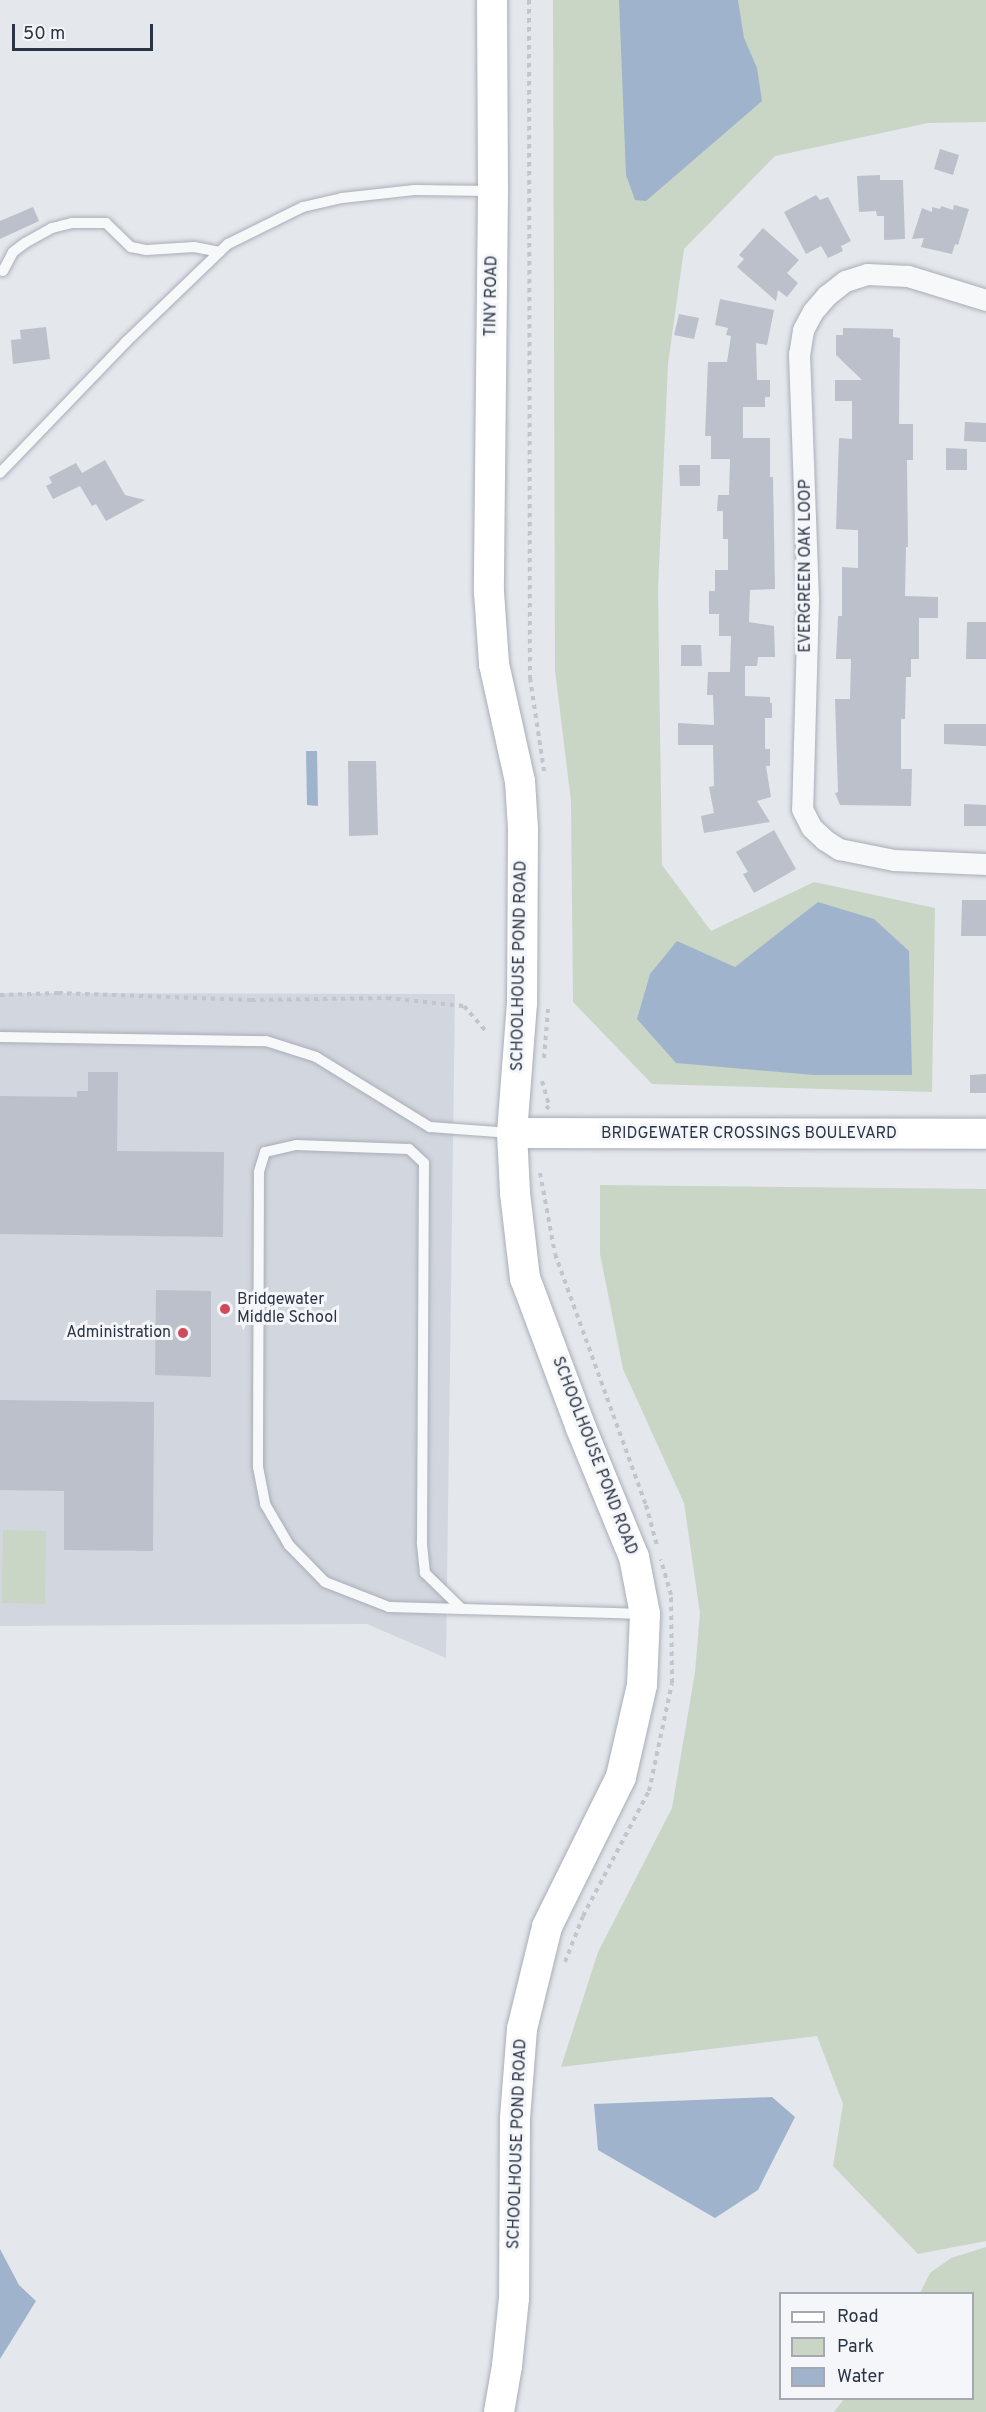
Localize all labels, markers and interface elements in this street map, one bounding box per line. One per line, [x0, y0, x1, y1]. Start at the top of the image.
scale bar [15, 12, 156, 50]
text: 50 m [23, 23, 65, 46]
street label: TINY ROAD [482, 255, 502, 337]
street label: EVERGREEN OAK LOOP [796, 479, 816, 653]
street label: SCHOOLHOUSE POND ROAD [509, 861, 531, 1071]
street label: BRIDGEWATER CROSSINGS BOULEVARD [601, 1124, 897, 1144]
place label: Bridgewater Middle School [237, 1290, 337, 1328]
marker: Bridgewater Middle School [218, 1302, 232, 1316]
place label: Administration [66, 1323, 171, 1343]
marker: Administration [176, 1326, 190, 1340]
street label: SCHOOLHOUSE POND ROAD [547, 1354, 641, 1558]
street label: SCHOOLHOUSE POND ROAD [505, 2038, 531, 2250]
legend [779, 2292, 974, 2400]
text: Road [837, 2306, 879, 2329]
text: Park [837, 2336, 874, 2359]
text: Water [837, 2366, 884, 2389]

